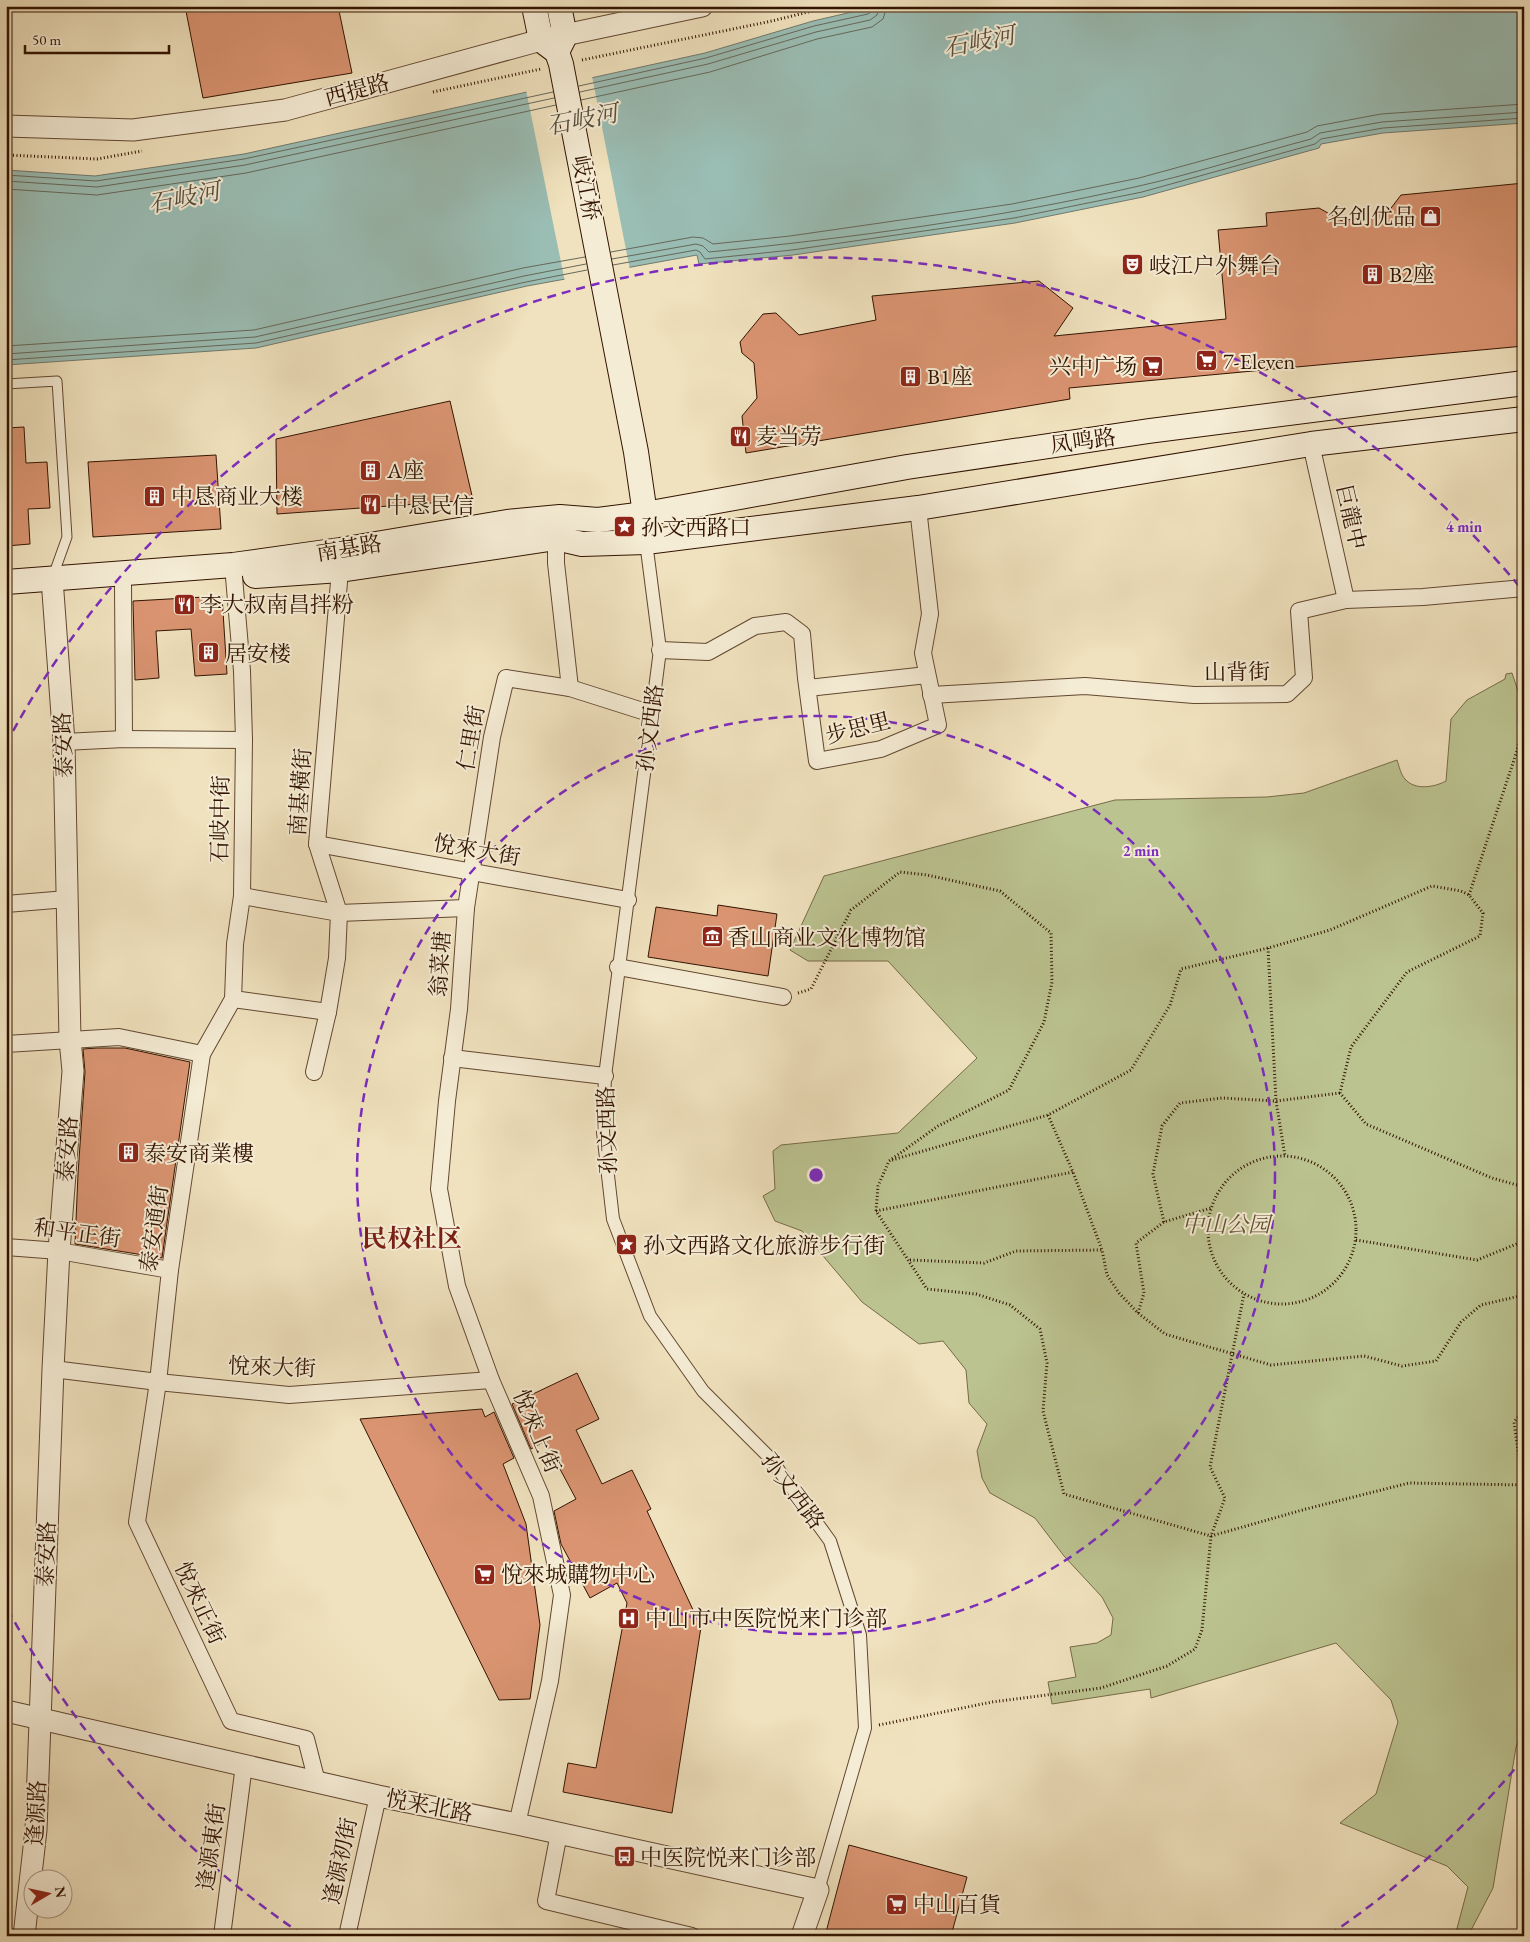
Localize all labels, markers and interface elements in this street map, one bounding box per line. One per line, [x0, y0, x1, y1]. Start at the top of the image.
water label: 石岐河 [941, 18, 1021, 63]
scale bar [25, 22, 169, 54]
text: 50 m [32, 30, 61, 49]
street label: 西提路 [321, 67, 393, 113]
water label: 石岐河 [544, 96, 624, 141]
street label: 岐江桥 [565, 153, 607, 223]
water label: 石岐河 [146, 174, 226, 219]
place label: 名创优品 [1327, 202, 1415, 231]
shop icon: 名创优品 [1419, 204, 1443, 228]
place label: 岐江户外舞台 [1149, 251, 1281, 280]
theatre icon: 岐江户外舞台 [1121, 253, 1145, 277]
place label: B2座 [1389, 260, 1434, 289]
building icon: B2座 [1361, 262, 1385, 286]
place label: 7-Eleven [1223, 347, 1296, 376]
supermarket icon: 7-Eleven [1195, 349, 1219, 373]
place label: 兴中广场 [1049, 352, 1137, 381]
supermarket icon: 兴中广场 [1141, 354, 1165, 378]
place label: B1座 [927, 362, 972, 391]
building icon: B1座 [899, 364, 923, 388]
place label: 麦当劳 [756, 422, 822, 451]
street label: 凤鸣路 [1048, 422, 1118, 460]
restaurant icon: 麦当劳 [728, 424, 752, 448]
place label: A座 [386, 456, 424, 485]
building icon: A座 [359, 458, 383, 482]
place label: 中恳商业大楼 [171, 482, 303, 511]
street label: 巨龍中 [1329, 482, 1373, 552]
building icon: 中恳商业大楼 [143, 484, 167, 508]
place label: 中恳民信 [386, 491, 474, 520]
restaurant icon: 中恳民信 [358, 493, 382, 517]
place label: 孙文西路口 [641, 513, 751, 542]
place icon: 孙文西路口 [613, 515, 637, 539]
text: 4 min [1446, 517, 1483, 536]
street label: 南基路 [314, 529, 384, 567]
place label: 李大叔南昌拌粉 [200, 590, 354, 619]
restaurant icon: 李大叔南昌拌粉 [172, 592, 196, 616]
place label: 居安楼 [225, 639, 291, 668]
building icon: 居安楼 [197, 641, 221, 665]
street label: 山背街 [1204, 657, 1270, 687]
street label: 孙文西路 [630, 683, 670, 773]
street label: 仁里街 [451, 703, 491, 773]
street label: 步思里 [822, 706, 894, 750]
street label: 泰安路 [47, 712, 79, 778]
street label: 南基橫街 [282, 747, 318, 837]
street label: 石岐中街 [205, 775, 235, 863]
street label: 悅來大街 [431, 828, 523, 872]
text: 2 min [1123, 841, 1160, 860]
place label: 香山商业文化博物馆 [728, 923, 926, 952]
museum icon: 香山商业文化博物馆 [700, 925, 724, 949]
street label: 翁菜塘 [423, 930, 457, 998]
street label: 孙文西路 [591, 1086, 623, 1174]
street label: 泰安路 [50, 1115, 84, 1183]
place label: 泰安商業樓 [144, 1139, 254, 1168]
building icon: 泰安商業樓 [116, 1141, 140, 1165]
centre of rings [807, 1166, 825, 1184]
street label: 泰安通街 [134, 1183, 174, 1275]
park label: 中山公园 [1182, 1210, 1273, 1239]
street label: 和平正街 [31, 1213, 123, 1253]
district label: 民权社区 [362, 1222, 462, 1254]
place label: 孙文西路文化旅游步行街 [643, 1231, 885, 1260]
place icon: 孙文西路文化旅游步行街 [615, 1233, 639, 1257]
street label: 悅來大街 [228, 1351, 316, 1383]
street label: 悅來上街 [506, 1385, 568, 1477]
street label: 孙文西路 [755, 1447, 831, 1535]
street label: 泰安路 [30, 1521, 62, 1587]
street label: 悅來正街 [168, 1557, 232, 1649]
place label: 悅來城購物中心 [501, 1560, 655, 1589]
supermarket icon: 悅來城購物中心 [473, 1562, 497, 1586]
place label: 中山市中医院悦来门诊部 [645, 1604, 887, 1633]
hospital icon: 中山市中医院悦来门诊部 [617, 1606, 641, 1630]
street label: 逢源路 [20, 1779, 52, 1847]
street label: 悦来北路 [383, 1783, 475, 1829]
street label: 逢源東街 [191, 1801, 231, 1893]
street label: 逢源初街 [317, 1815, 363, 1907]
place label: 中医院悦来门诊部 [640, 1843, 816, 1872]
bus stop icon: 中医院悦来门诊部 [612, 1845, 636, 1869]
north arrow [22, 1870, 72, 1920]
text: N [51, 1885, 71, 1900]
place label: 中山百貨 [913, 1890, 1001, 1919]
supermarket icon: 中山百貨 [885, 1892, 909, 1916]

